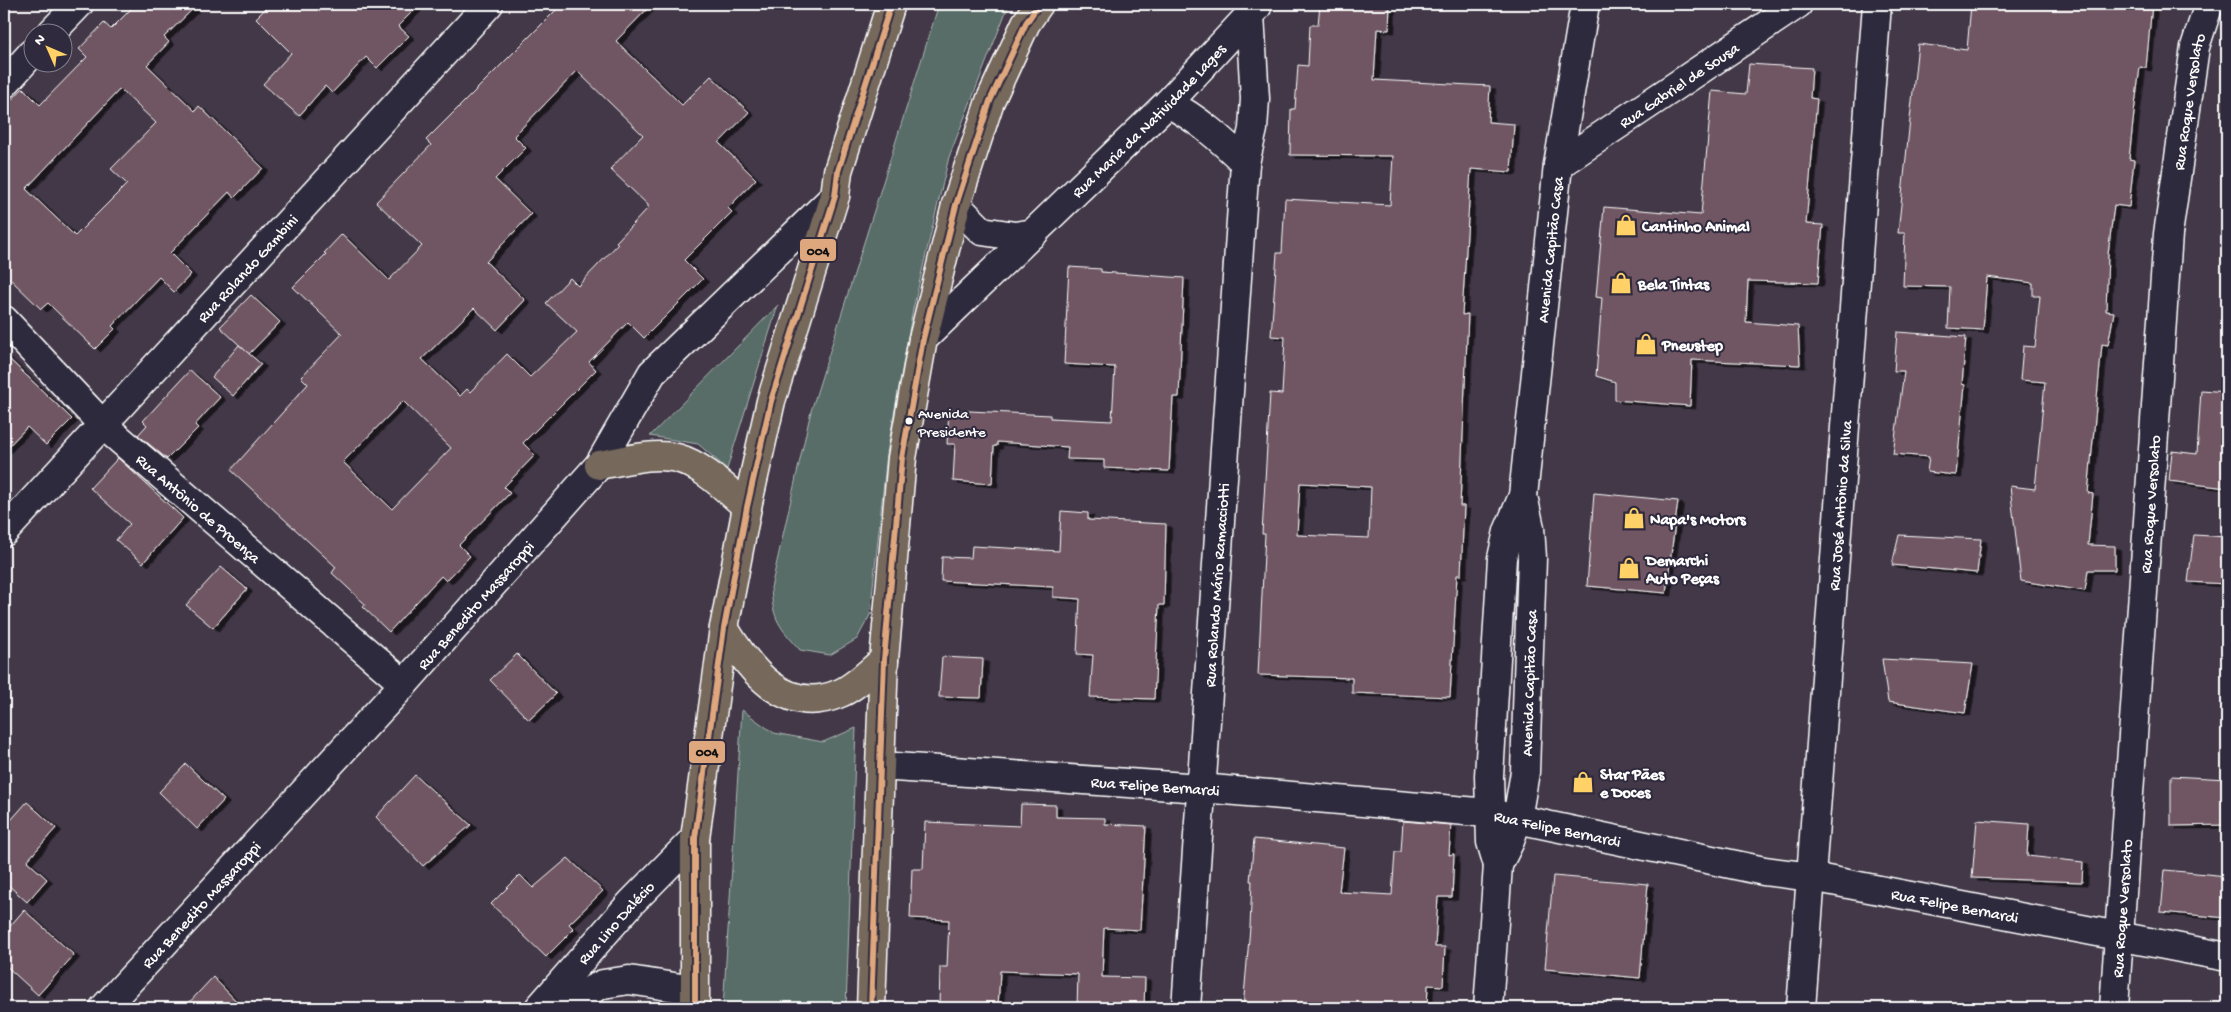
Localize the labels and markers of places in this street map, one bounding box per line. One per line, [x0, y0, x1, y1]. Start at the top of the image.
shop icon: Cantinho Animal [1613, 212, 1639, 238]
place label: Cantinho Animal [1641, 219, 1750, 238]
shop icon: Bela Tintas [1608, 270, 1634, 296]
place label: Bela Tintas [1637, 277, 1710, 296]
shop icon: Pneustep [1633, 331, 1659, 357]
place label: Pneustep [1661, 338, 1723, 357]
place label: Avenida Presidente [917, 406, 986, 442]
marker: Avenida Presidente [904, 416, 914, 426]
shop icon: Napa's Motors [1621, 505, 1647, 531]
place label: Napa's Motors [1650, 512, 1747, 531]
place label: Demarchi Auto Peças [1644, 553, 1720, 590]
shop icon: Demarchi Auto Peças [1616, 555, 1642, 581]
place label: Star Pães e Doces [1599, 767, 1665, 804]
shop icon: Star Pães e Doces [1570, 769, 1596, 795]

